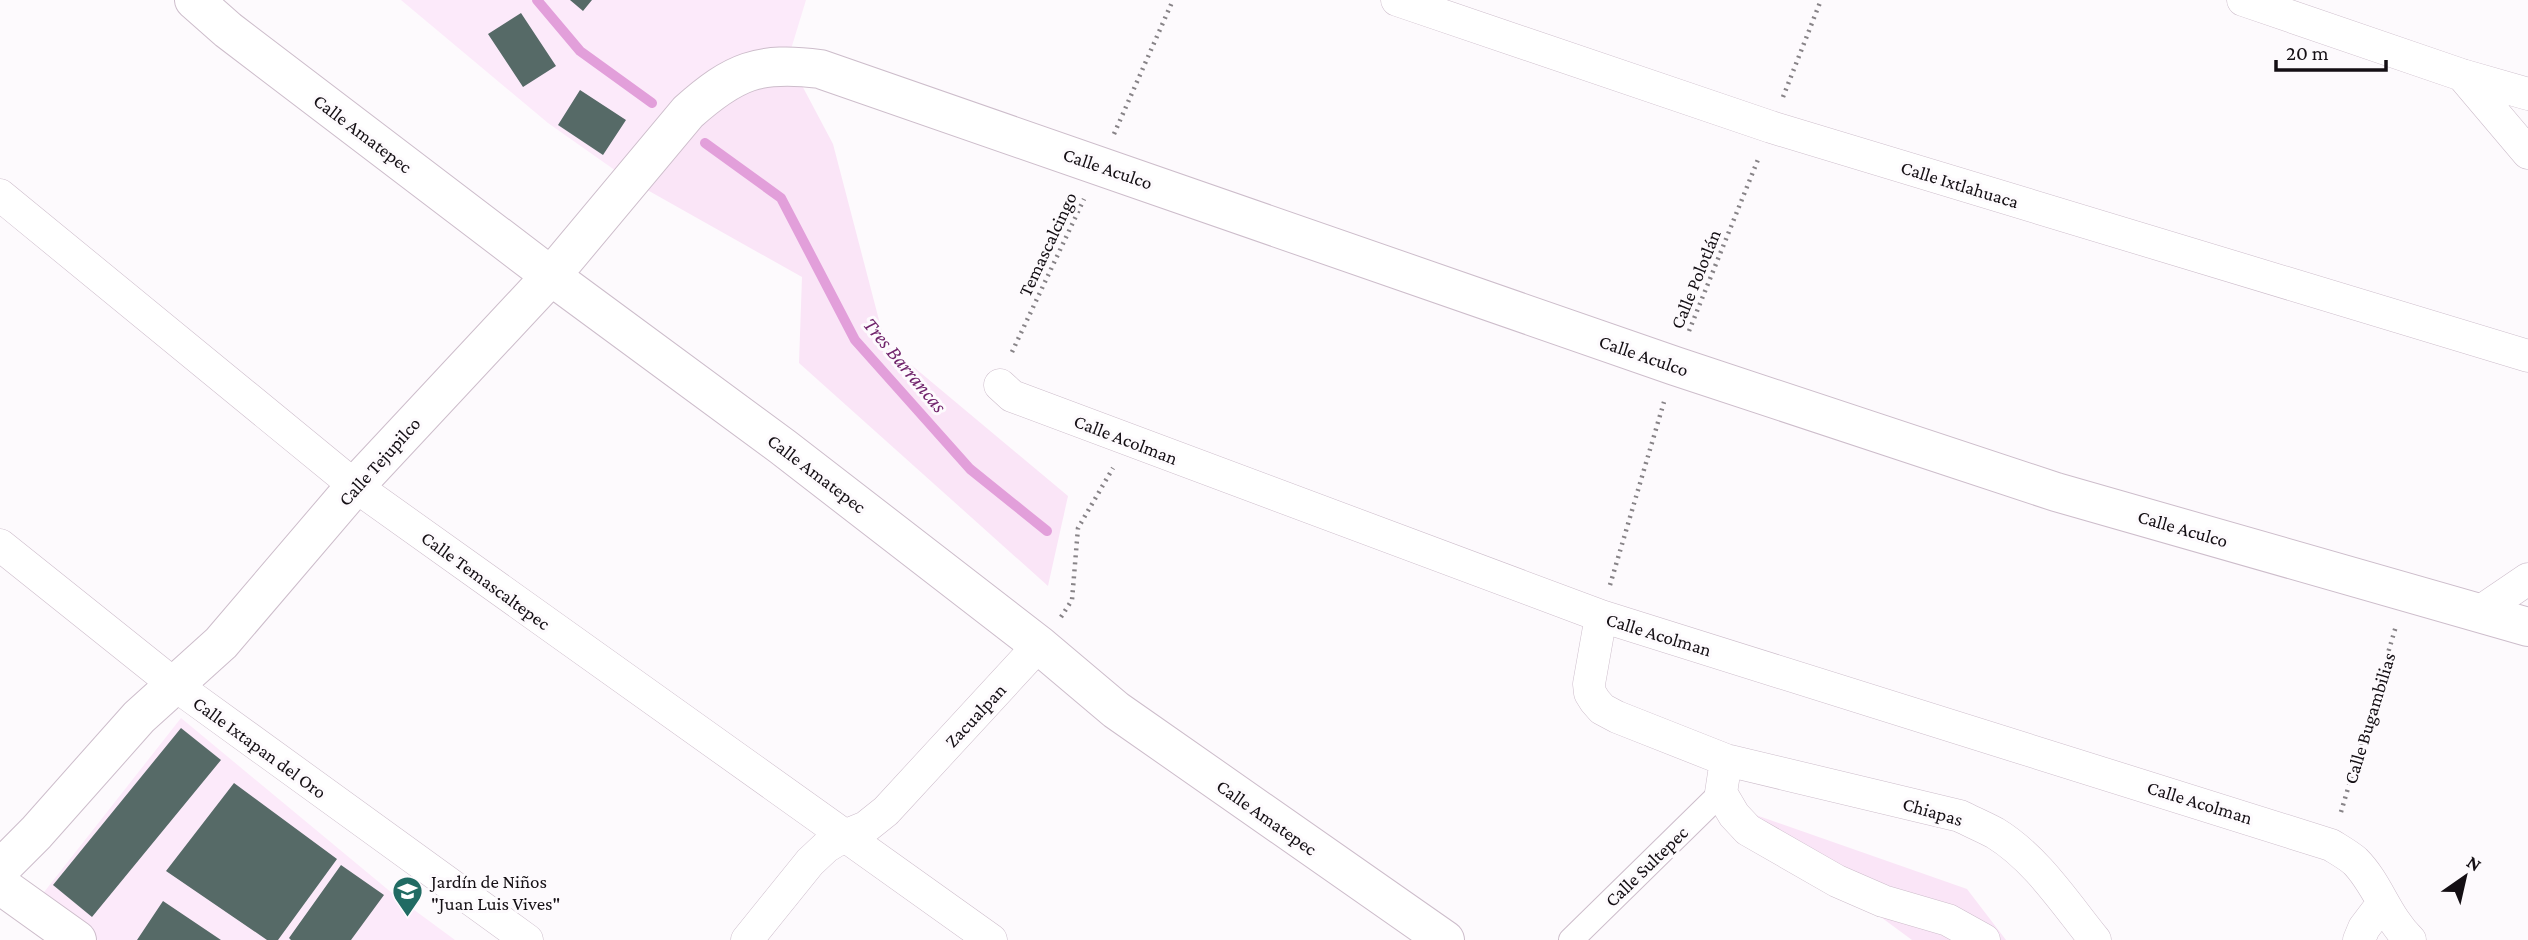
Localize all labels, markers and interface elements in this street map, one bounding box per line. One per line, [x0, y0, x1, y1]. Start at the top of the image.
scale bar [2276, 28, 2386, 72]
text: 20 m [2286, 41, 2329, 65]
street label: Calle Amatepec [310, 90, 416, 177]
street label: Calle Aculco [1061, 143, 1155, 194]
street label: Calle Ixtlahuaca [1898, 157, 2022, 212]
street label: Temascalcingo [1014, 189, 1081, 300]
street label: Calle Polotlán [1666, 227, 1725, 332]
water label: Tres Barrancas [858, 313, 952, 418]
street label: Calle Aculco [1597, 330, 1691, 381]
street label: Calle Acolman [1071, 410, 1181, 469]
street label: Calle Tejupilco [334, 413, 425, 511]
street label: Calle Amatepec [764, 430, 870, 517]
street label: Calle Aculco [2135, 506, 2230, 551]
street label: Calle Temascaltepec [417, 527, 554, 634]
street label: Calle Acolman [1604, 608, 1714, 660]
street label: Calle Bugambilias [2339, 650, 2399, 786]
street label: Zacualpan [941, 679, 1010, 752]
street label: Calle Ixtapan del Oro [189, 692, 330, 803]
street label: Calle Amatepec [1213, 775, 1321, 860]
street label: Calle Acolman [2145, 776, 2255, 828]
street label: Chiapas [1900, 793, 1965, 830]
street label: Calle Sultepec [1601, 822, 1692, 911]
north arrow [2430, 842, 2500, 912]
text: N [2463, 851, 2486, 876]
place label: Jardín de Niños "Juan Luis Vives" [429, 871, 560, 914]
school or university icon: Jardín de Niños "Juan Luis Vives" [391, 875, 425, 919]

